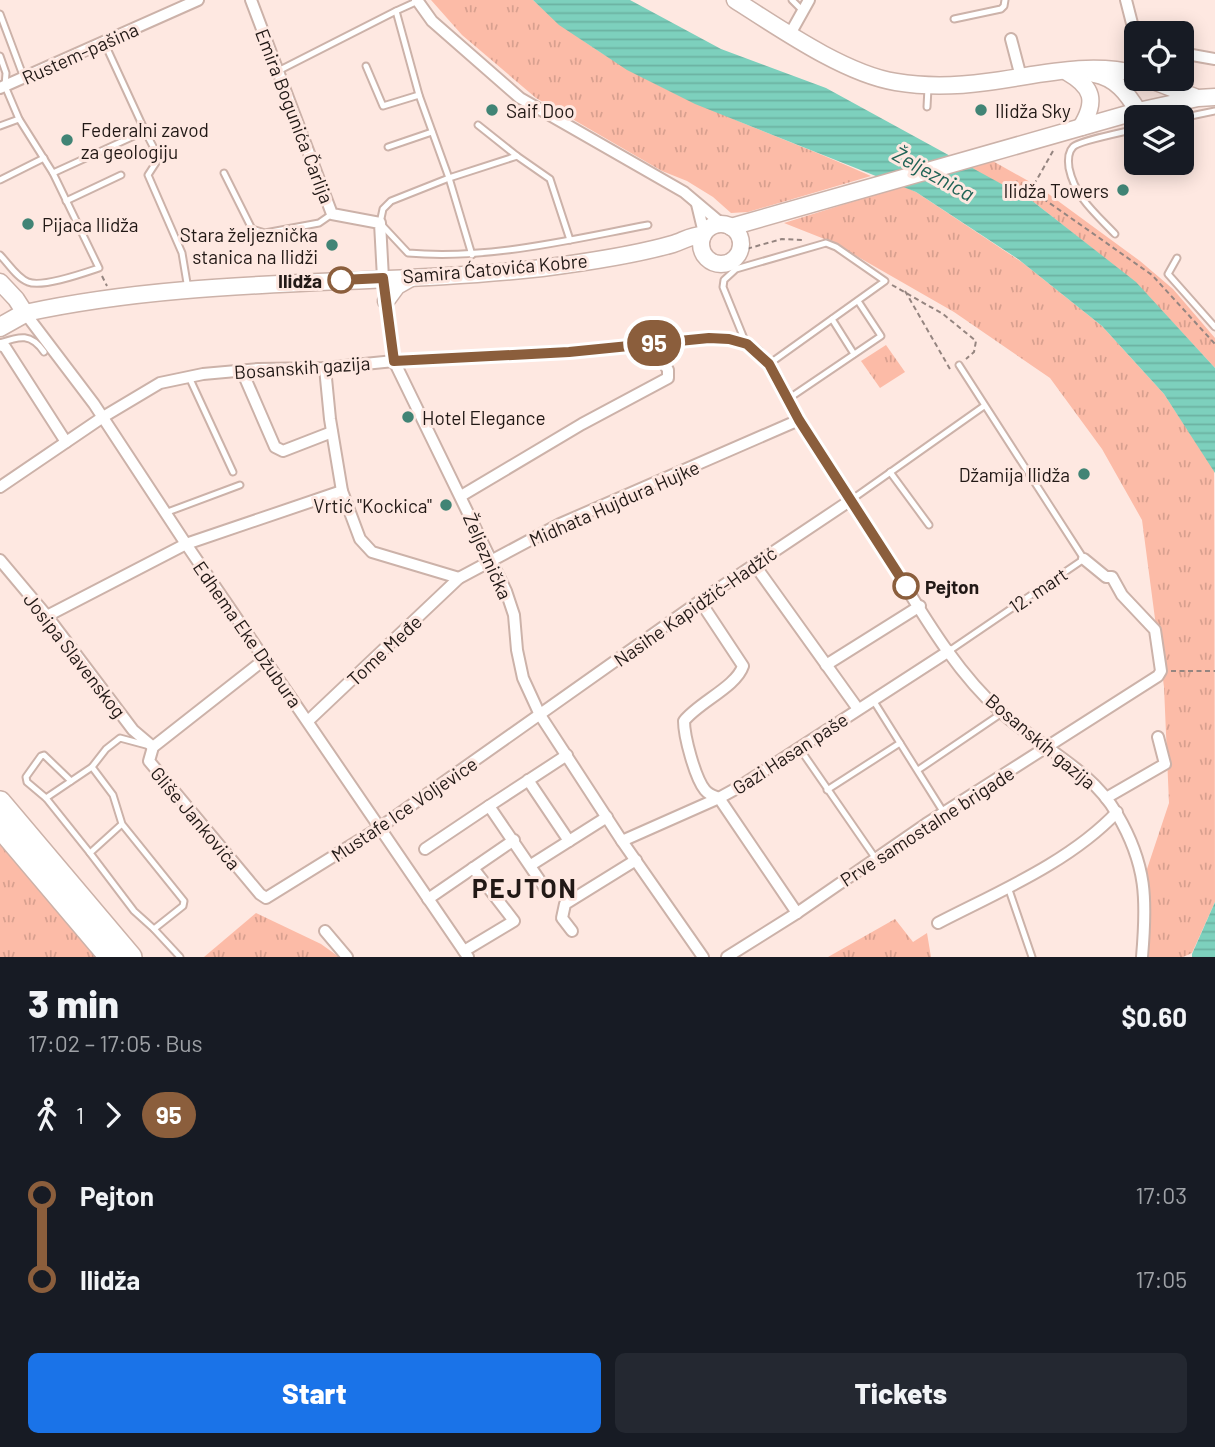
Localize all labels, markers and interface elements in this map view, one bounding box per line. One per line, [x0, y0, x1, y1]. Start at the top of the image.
street label: Rustem-pašina [18, 17, 142, 89]
map controls [1124, 21, 1194, 175]
button: locate [1124, 21, 1194, 91]
street label: Emira Bogunića Čarlija [251, 25, 339, 207]
place label: Saif Doo [506, 99, 575, 122]
place label: Ilidža Sky [995, 99, 1071, 122]
marker: Saif Doo [484, 102, 500, 118]
marker: Ilidža Sky [973, 102, 989, 118]
button: layers [1124, 105, 1194, 175]
place label: Federalni zavod za geologiju [81, 118, 209, 163]
marker: Federalni zavod za geologiju [59, 132, 75, 148]
water label: Željeznica [889, 140, 979, 206]
place label: Ilidža Towers [1004, 179, 1109, 202]
marker: Ilidža Towers [1115, 182, 1131, 198]
place label: Pijaca Ilidža [42, 213, 139, 236]
marker: Pijaca Ilidža [20, 216, 36, 232]
place label: Stara željeznička stanica na Ilidži [180, 223, 318, 268]
marker: Stara željeznička stanica na Ilidži [324, 237, 340, 253]
street label: Samira Ćatovića Kobre [402, 248, 588, 288]
marker: Ilidža [328, 267, 354, 293]
place label: Ilidža [278, 269, 322, 292]
line badge: 95 [622, 320, 686, 366]
text: 95 [641, 328, 667, 357]
street label: Bosanskih gazija [233, 351, 371, 383]
place label: Hotel Elegance [422, 406, 546, 429]
marker: Hotel Elegance [400, 409, 416, 425]
street label: Midhata Hujdura Hujke [525, 455, 703, 551]
place label: Džamija Ilidža [959, 463, 1070, 486]
marker: Džamija Ilidža [1076, 466, 1092, 482]
place label: Vrtić "Kockica" [313, 494, 432, 517]
marker: Vrtić "Kockica" [438, 497, 454, 513]
street label: Željeznička [459, 509, 517, 603]
street label: Nasihe Kapidžić-Hadžić [609, 541, 781, 671]
street label: Edhema Eke Džubura [189, 556, 307, 712]
street label: 12. mart [1004, 562, 1072, 618]
marker: Pejton [893, 573, 919, 599]
place label: Pejton [925, 575, 979, 598]
street label: Josipa Slavenskog [19, 588, 131, 722]
street label: Tome Međe [342, 610, 426, 690]
street label: Bosanskih gazija [981, 688, 1101, 794]
street label: Gazi Hasan paše [728, 707, 852, 799]
street label: Mustafe Ice Voljevice [327, 752, 481, 866]
street label: Prve samostalne brigade [836, 761, 1018, 891]
street label: Gliše Jankovića [146, 762, 246, 874]
district label: PEJTON [472, 872, 578, 903]
text: 3 min [28, 980, 119, 1026]
text: $0.60 [1122, 1001, 1187, 1032]
text: 17:02 – 17:05 · Bus [28, 1029, 203, 1057]
icon: walk [28, 1096, 66, 1134]
icon: forward [94, 1096, 132, 1134]
text: 95 [156, 1100, 182, 1129]
text: 1 [76, 1101, 84, 1129]
text: Pejton [80, 1180, 154, 1211]
text: 17:03 [1135, 1181, 1187, 1209]
text: Ilidža [80, 1264, 140, 1295]
text: 17:05 [1135, 1265, 1187, 1293]
button: Start [28, 1353, 601, 1433]
button: Tickets [615, 1353, 1187, 1433]

